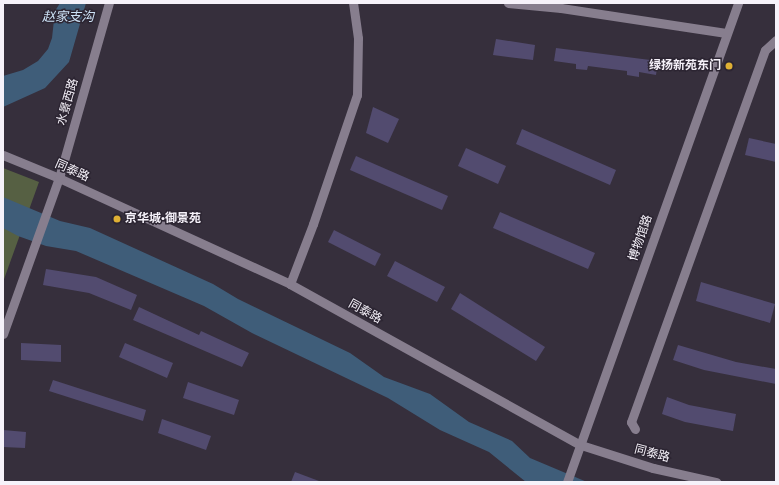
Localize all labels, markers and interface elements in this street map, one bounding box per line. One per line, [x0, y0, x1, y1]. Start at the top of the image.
water label: 赵家支沟 [42, 9, 94, 25]
place label: 绿扬新苑东门 [649, 59, 721, 73]
marker: 绿扬新苑东门 [724, 61, 734, 71]
street label: 水景西路 [54, 77, 82, 127]
street label: 同泰路 [53, 157, 91, 185]
place label: 京华城·御景苑 [125, 212, 201, 226]
street label: 博物馆路 [626, 213, 656, 263]
marker: 京华城·御景苑 [112, 214, 122, 224]
street label: 同泰路 [346, 297, 384, 327]
street label: 同泰路 [633, 442, 671, 466]

